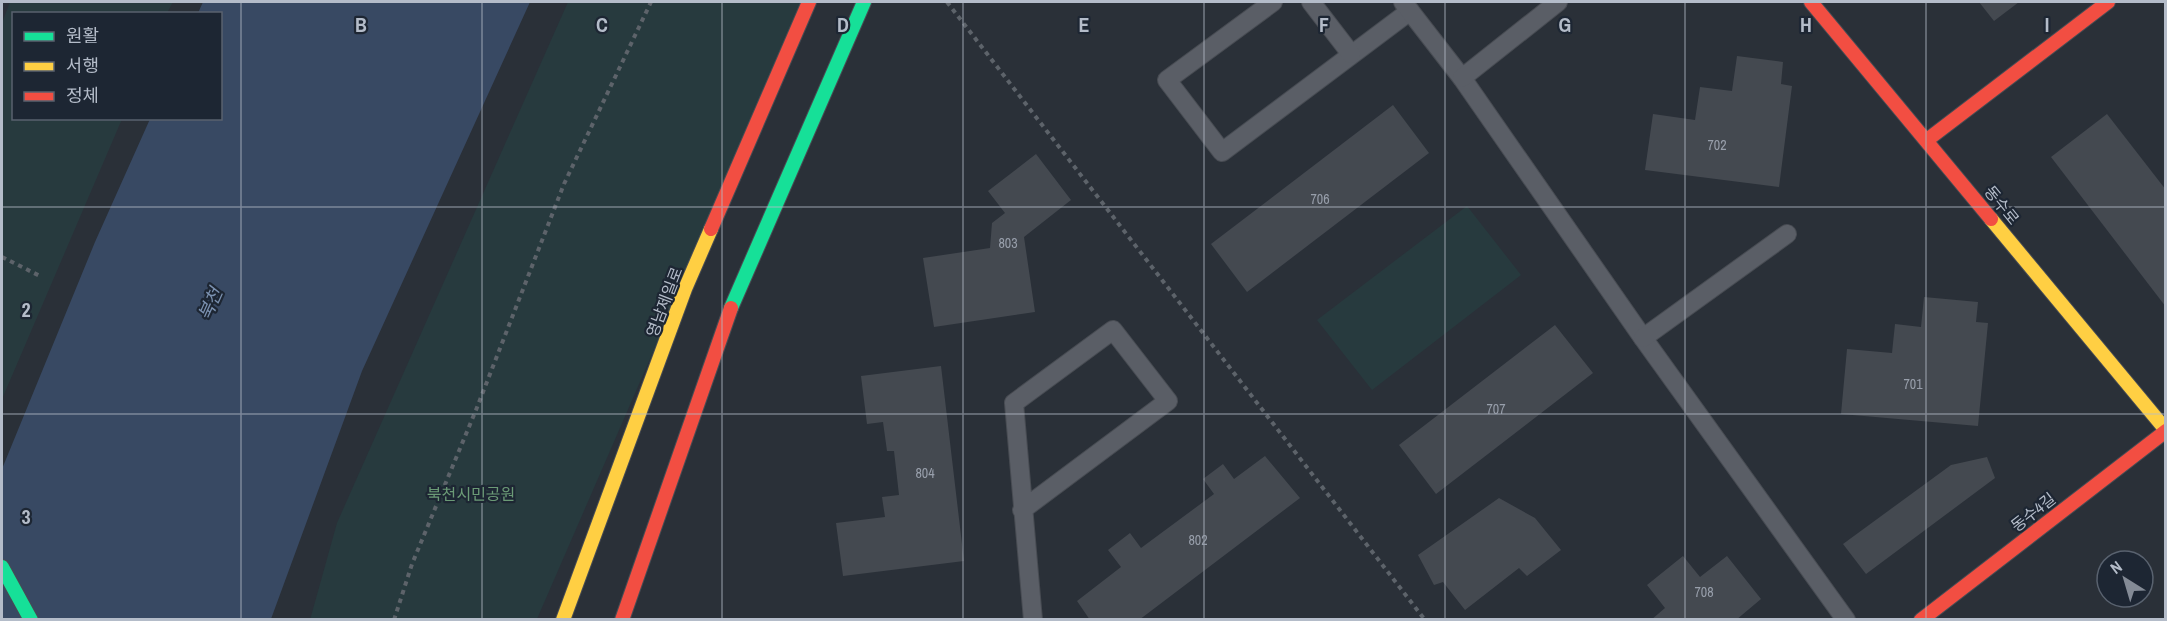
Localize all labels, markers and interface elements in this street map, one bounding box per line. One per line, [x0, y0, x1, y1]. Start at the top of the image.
text: B [355, 11, 367, 38]
text: C [596, 11, 608, 38]
text: D [837, 11, 849, 38]
text: E [1079, 11, 1090, 38]
text: F [1319, 11, 1329, 38]
text: G [1559, 11, 1571, 38]
text: H [1800, 11, 1812, 38]
text: I [2045, 11, 2049, 38]
legend [12, 12, 222, 120]
text: 원활 [66, 23, 99, 48]
text: 서행 [66, 53, 99, 78]
text: 정체 [66, 83, 99, 108]
house number: 702 [1707, 136, 1727, 154]
street label: 동수로 [1980, 181, 2025, 229]
house number: 706 [1310, 190, 1330, 208]
house number: 803 [998, 234, 1018, 252]
street label: 영남제일로 [641, 263, 688, 340]
water label: 북천 [192, 282, 229, 324]
text: 2 [21, 296, 31, 323]
house number: 701 [1903, 375, 1923, 393]
house number: 707 [1486, 400, 1506, 418]
house number: 804 [915, 464, 935, 482]
park label: 북천시민공원 [427, 483, 515, 505]
street label: 동수4길 [2006, 487, 2060, 537]
text: 3 [21, 503, 31, 530]
house number: 802 [1188, 531, 1208, 549]
north arrow [2095, 549, 2155, 609]
text: N [2106, 555, 2126, 579]
house number: 708 [1694, 583, 1714, 601]

